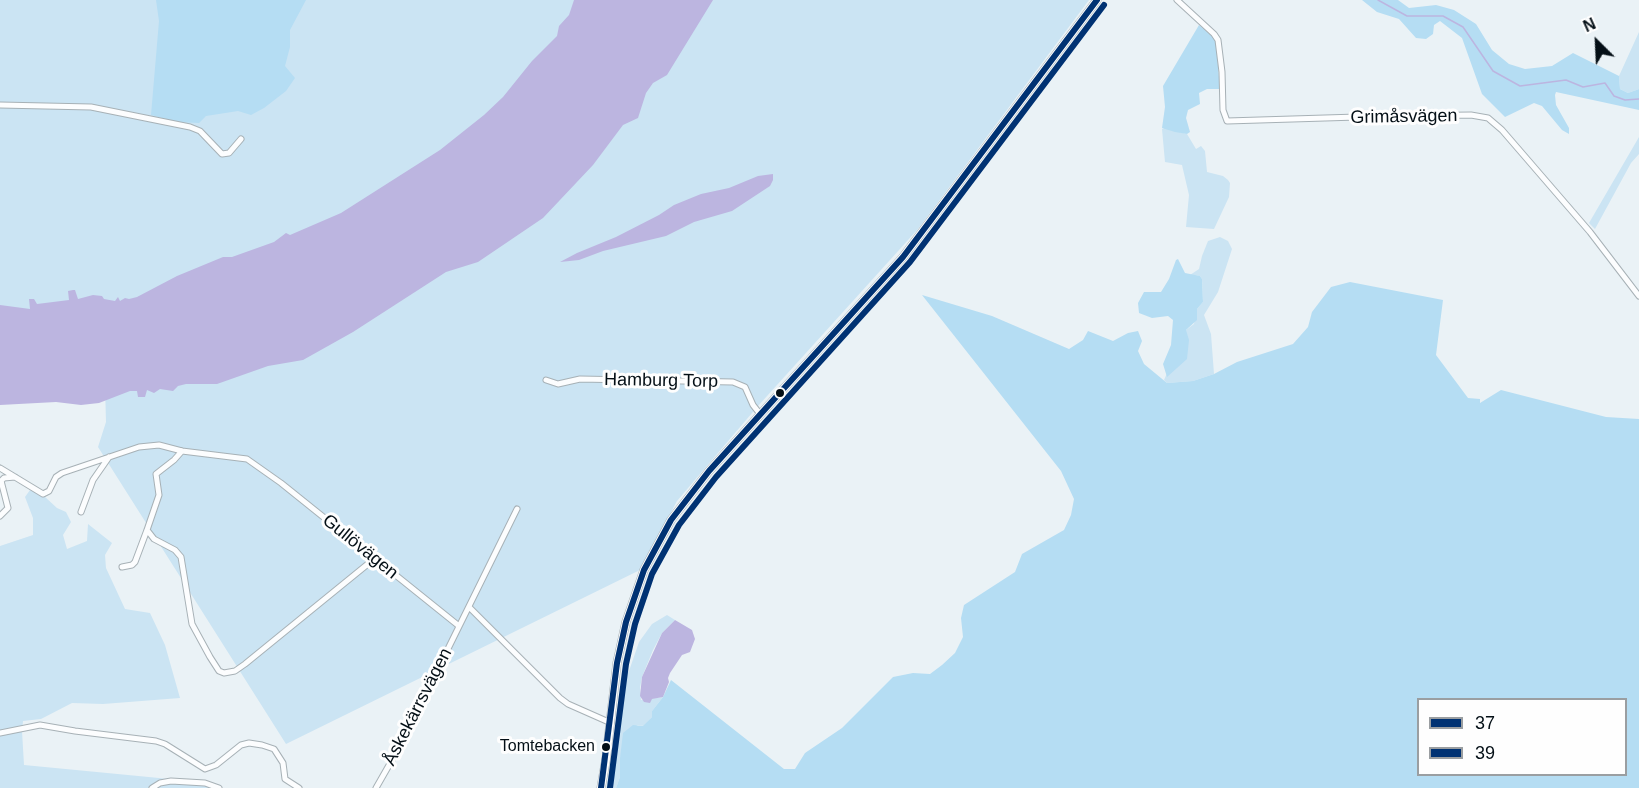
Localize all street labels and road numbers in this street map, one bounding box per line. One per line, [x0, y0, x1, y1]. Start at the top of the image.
street label: Grimåsvägen [1350, 105, 1458, 129]
street label: Hamburg Torp [604, 369, 718, 393]
street label: Gullövägen [318, 510, 402, 584]
street label: Åskekärrsvägen [379, 645, 457, 769]

